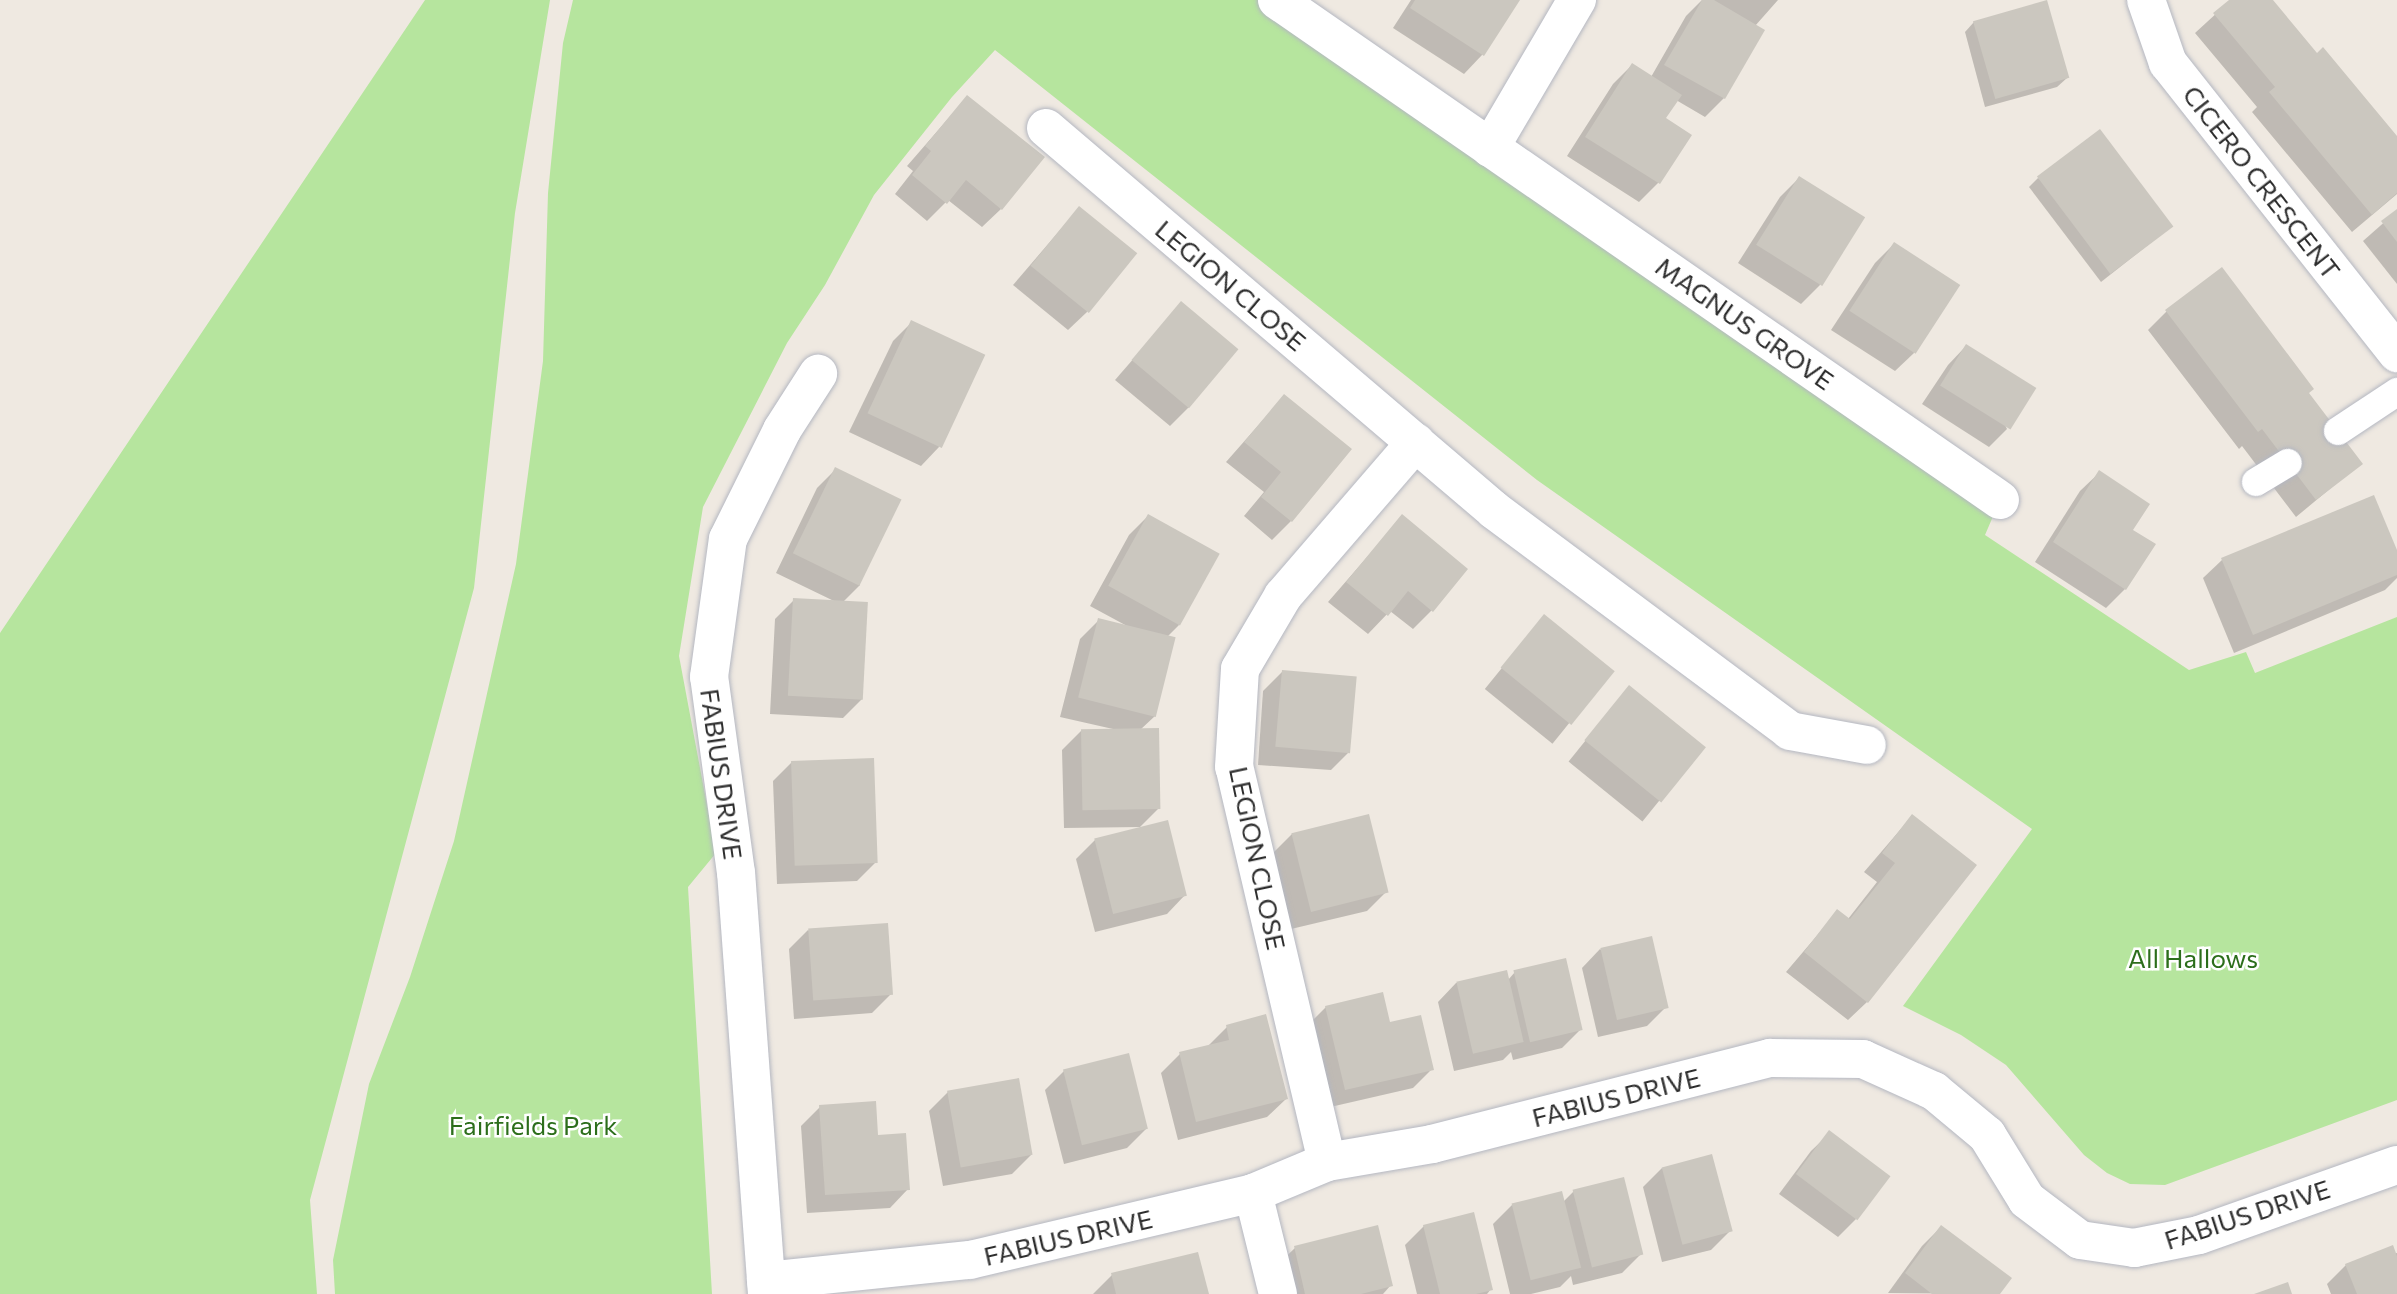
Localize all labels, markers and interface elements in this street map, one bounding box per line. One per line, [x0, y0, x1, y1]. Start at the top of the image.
street label: CICERO CRESCENT [2177, 79, 2347, 285]
street label: LEGION CLOSE [1150, 213, 1312, 357]
street label: MAGNUS GROVE [1650, 250, 1840, 396]
street label: FABIUS DRIVE [695, 687, 749, 861]
street label: LEGION CLOSE [1223, 763, 1293, 953]
park label: All Hallows [2128, 942, 2258, 974]
street label: FABIUS DRIVE [1529, 1061, 1703, 1133]
park label: Fairfields Park [449, 1109, 617, 1141]
street label: FABIUS DRIVE [2160, 1173, 2334, 1255]
street label: FABIUS DRIVE [981, 1202, 1155, 1272]

